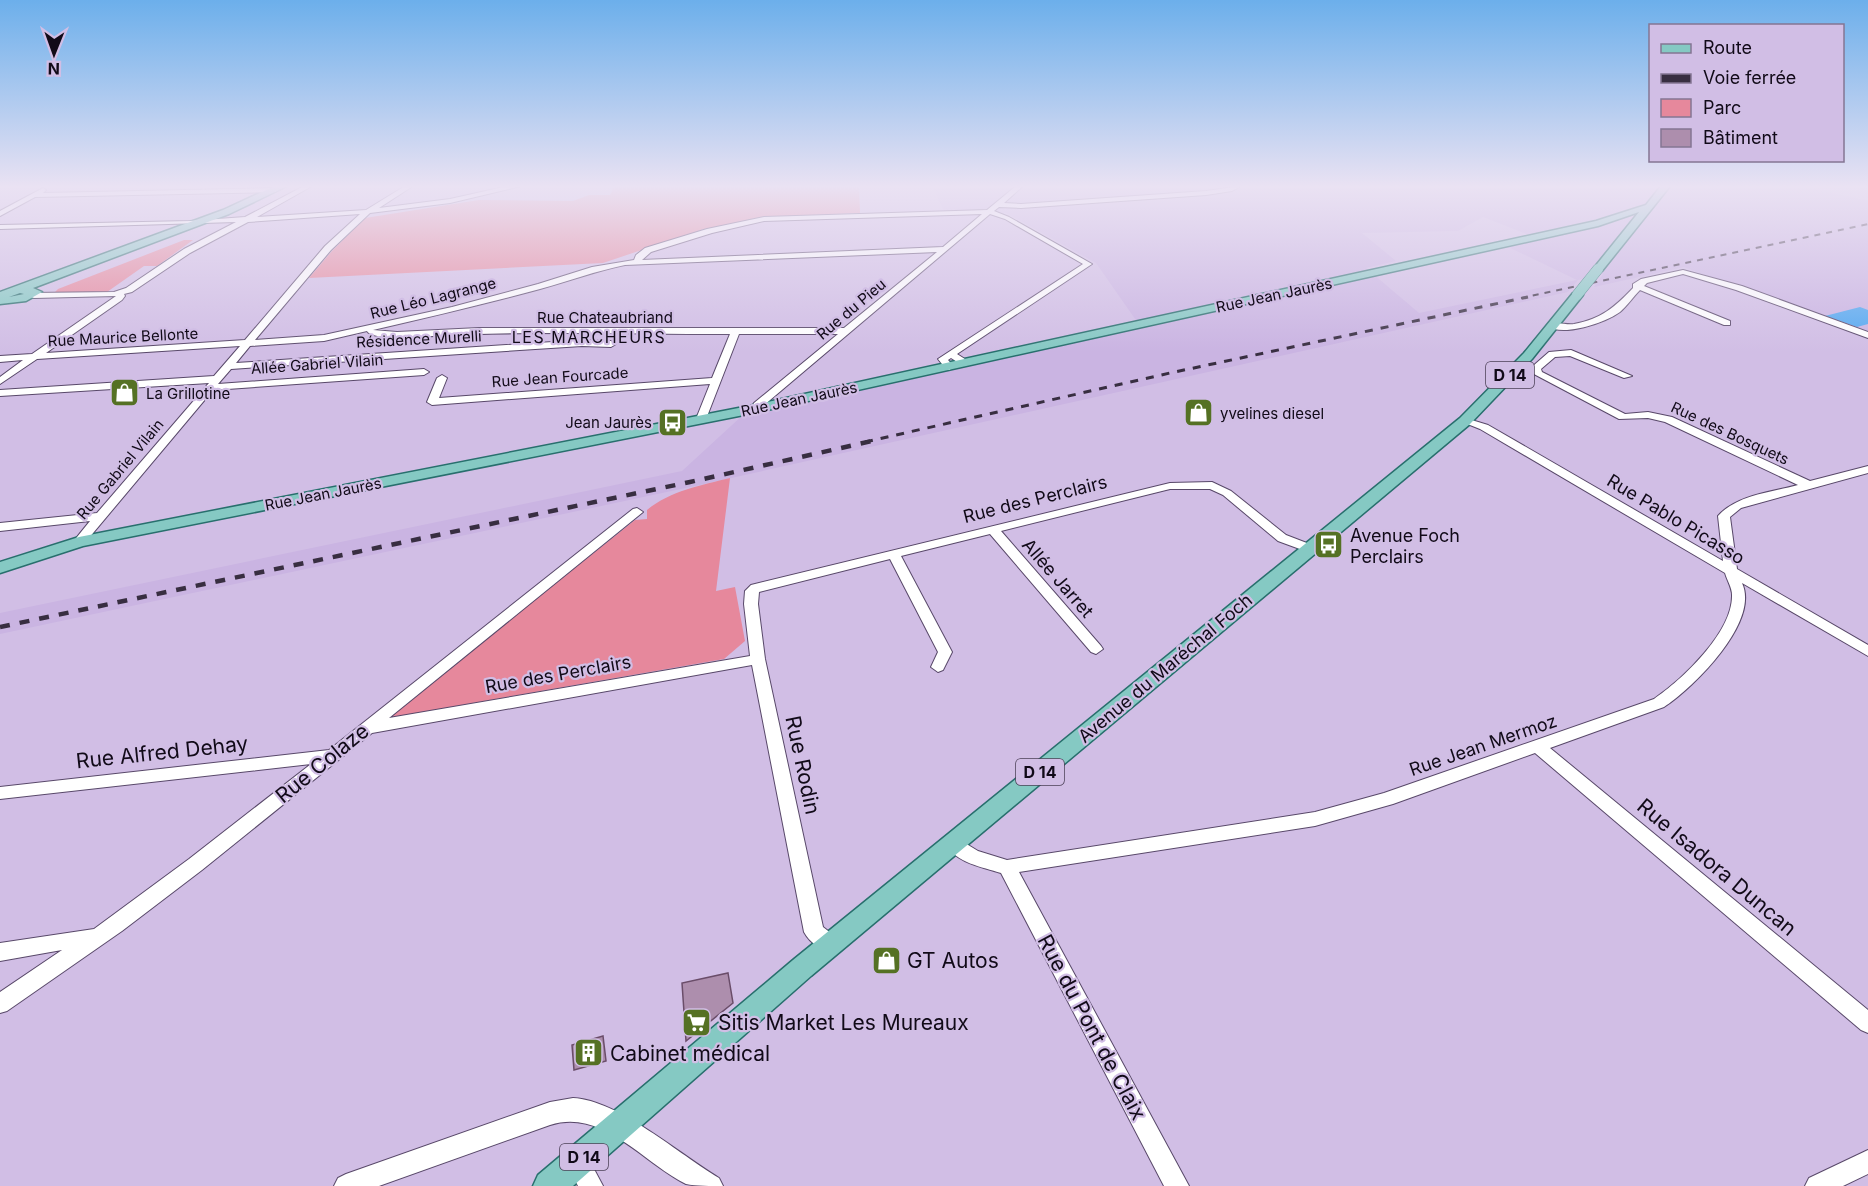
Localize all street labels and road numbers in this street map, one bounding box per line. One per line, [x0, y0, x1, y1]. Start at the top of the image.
street label: Rue Léo Lagrange [368, 273, 498, 323]
street label: Rue Jean Jaurès [1214, 273, 1334, 317]
street label: Rue du Pieu [812, 275, 890, 343]
street label: Rue Chateaubriand [537, 308, 673, 327]
street label: Rue Maurice Bellonte [47, 324, 199, 350]
street label: Résidence Murelli [356, 326, 482, 352]
street label: Allée Gabriel Vilain [250, 350, 384, 378]
road number: D 14 [1486, 362, 1534, 388]
street label: Rue Jean Fourcade [491, 363, 629, 391]
street label: Rue Jean Jaurès [739, 377, 859, 421]
street label: Rue des Bosquets [1668, 397, 1792, 469]
street label: Rue Gabriel Vilain [73, 415, 167, 523]
street label: Rue Pablo Picasso [1603, 470, 1749, 568]
street label: Rue des Perclairs [961, 471, 1109, 527]
street label: Rue Jean Jaurès [263, 473, 383, 515]
street label: Allée Jarret [1018, 534, 1098, 622]
street label: Avenue du Maréchal Foch [1074, 589, 1256, 747]
street label: Rue des Perclairs [483, 651, 633, 697]
street label: Rue Jean Mermoz [1406, 710, 1560, 780]
street label: Rue Rodin [780, 713, 826, 817]
street label: Rue Colaze [270, 718, 374, 808]
street label: Rue Alfred Dehay [75, 731, 250, 773]
road number: D 14 [1016, 759, 1064, 785]
street label: Rue Isadora Duncan [1632, 793, 1802, 941]
street label: Rue du Pont de Claix [1033, 930, 1151, 1124]
road number: D 14 [560, 1144, 608, 1170]

